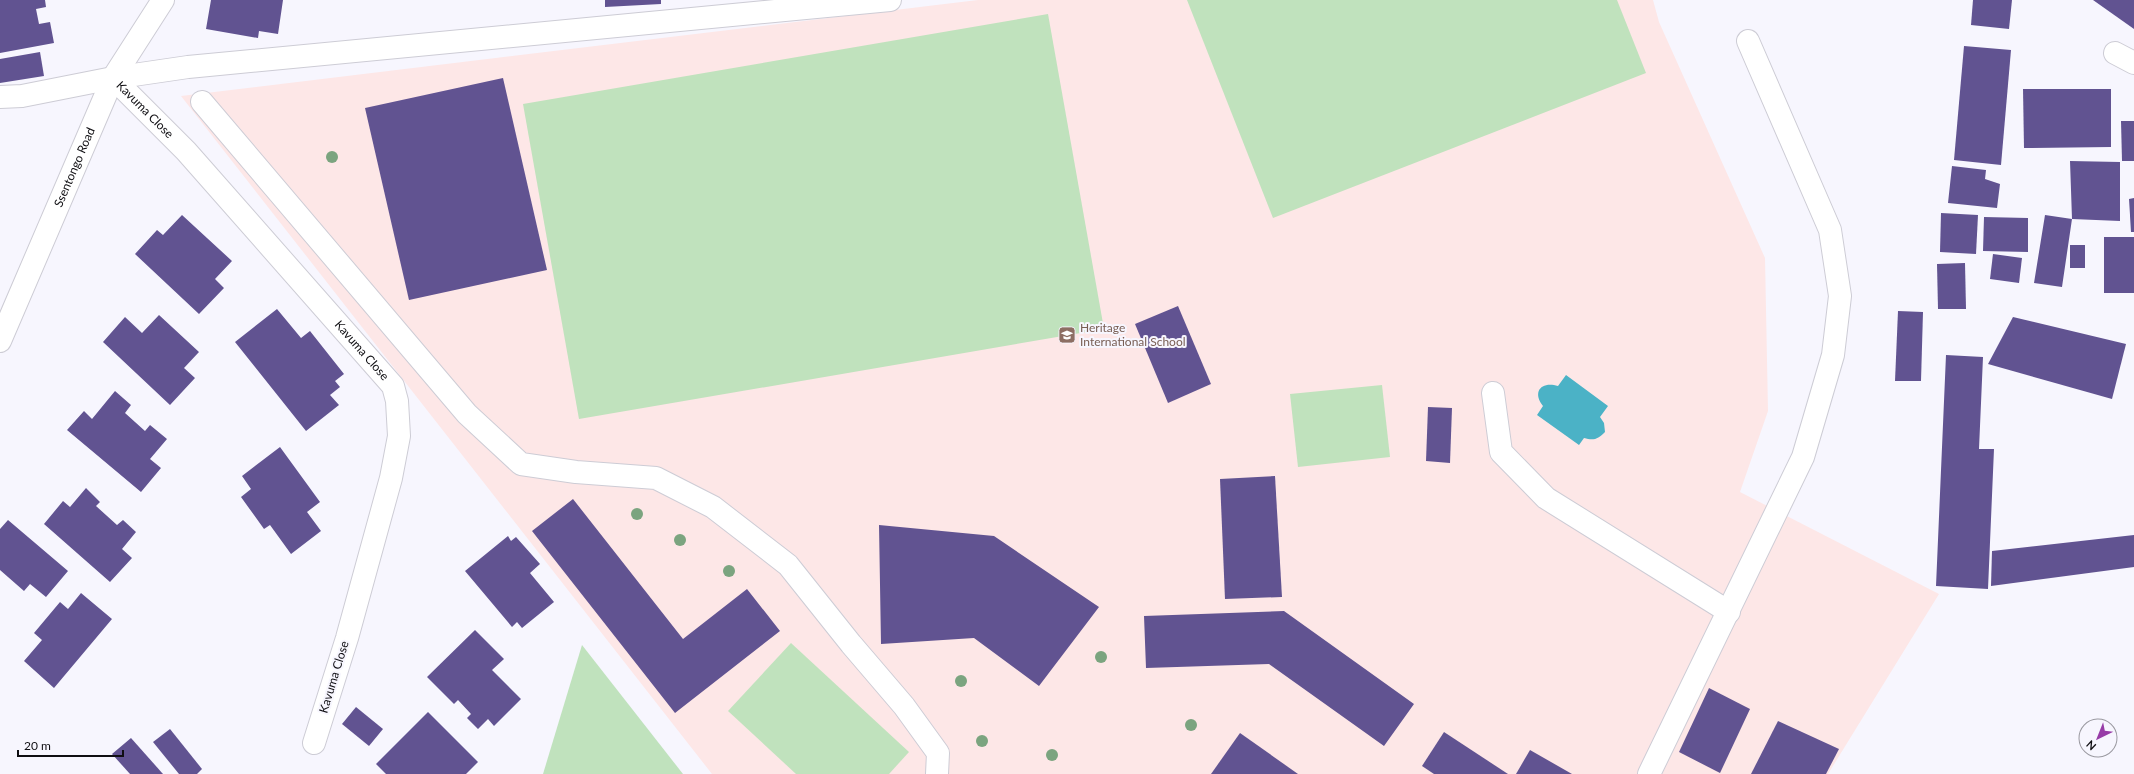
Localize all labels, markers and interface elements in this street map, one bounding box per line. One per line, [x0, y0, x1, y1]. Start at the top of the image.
street label: Kavuma Close [113, 78, 177, 141]
street label: Ssentongo Road [50, 125, 98, 209]
street label: Kavuma Close [332, 317, 392, 383]
place label: Heritage International School [1080, 320, 1186, 349]
school or university icon: Heritage International School [1057, 325, 1077, 345]
street label: Kavuma Close [315, 639, 352, 715]
north arrow [2078, 718, 2118, 758]
scale bar [18, 732, 123, 758]
text: 20 m [24, 738, 51, 753]
text: N [2083, 738, 2098, 753]

